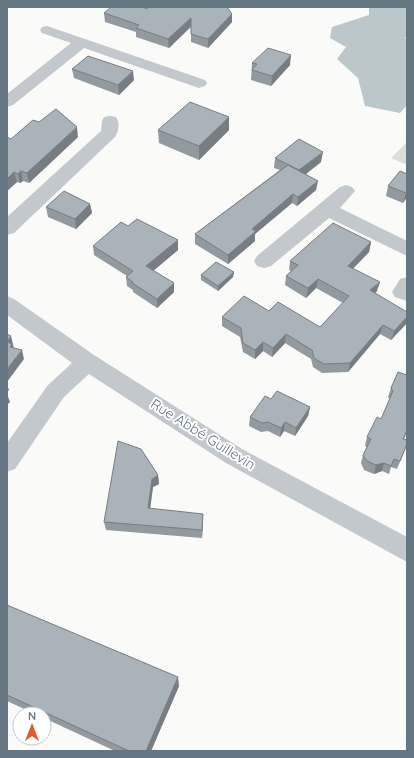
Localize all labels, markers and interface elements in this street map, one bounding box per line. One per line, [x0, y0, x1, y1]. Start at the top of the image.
street label: Rue Abbé Guillevin [147, 395, 259, 473]
north arrow [12, 706, 52, 746]
text: N [28, 709, 36, 723]

